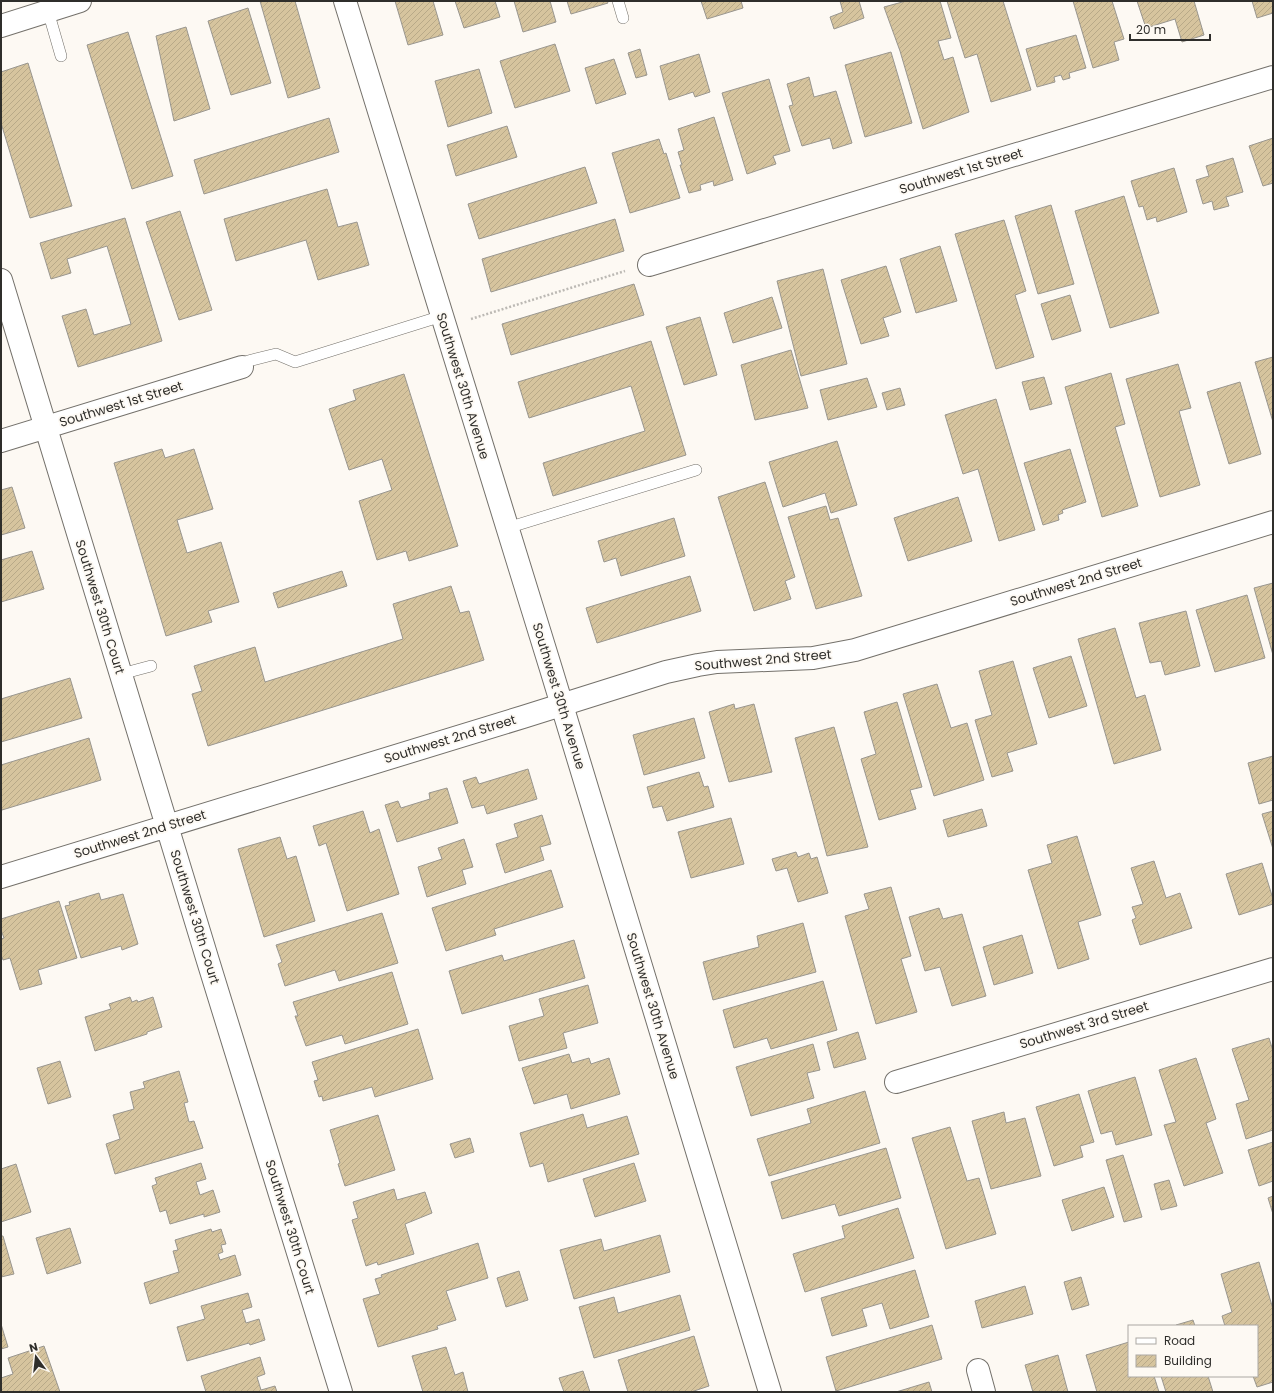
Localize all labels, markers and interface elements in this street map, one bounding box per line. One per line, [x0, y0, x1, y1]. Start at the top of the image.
scale bar [1130, 16, 1210, 42]
text: 20 m [1136, 21, 1166, 38]
street label: Southwest 1st Street [897, 143, 1025, 199]
street label: Southwest 30th Avenue [432, 310, 494, 462]
street label: Southwest 1st Street [57, 376, 185, 432]
street label: Southwest 30th Court [71, 537, 130, 677]
street label: Southwest 2nd Street [1008, 553, 1145, 611]
street label: Southwest 30th Avenue [528, 620, 590, 772]
street label: Southwest 2nd Street [694, 645, 832, 675]
street label: Southwest 2nd Street [382, 710, 519, 768]
street label: Southwest 2nd Street [72, 805, 209, 863]
street label: Southwest 30th Court [166, 847, 225, 987]
street label: Southwest 30th Avenue [622, 930, 684, 1082]
street label: Southwest 3rd Street [1017, 996, 1151, 1054]
street label: Southwest 30th Court [261, 1157, 320, 1297]
legend [1128, 1325, 1258, 1377]
text: Road [1164, 1332, 1195, 1349]
north arrow [16, 1337, 56, 1377]
text: N [27, 1339, 39, 1356]
text: Building [1164, 1352, 1212, 1369]

